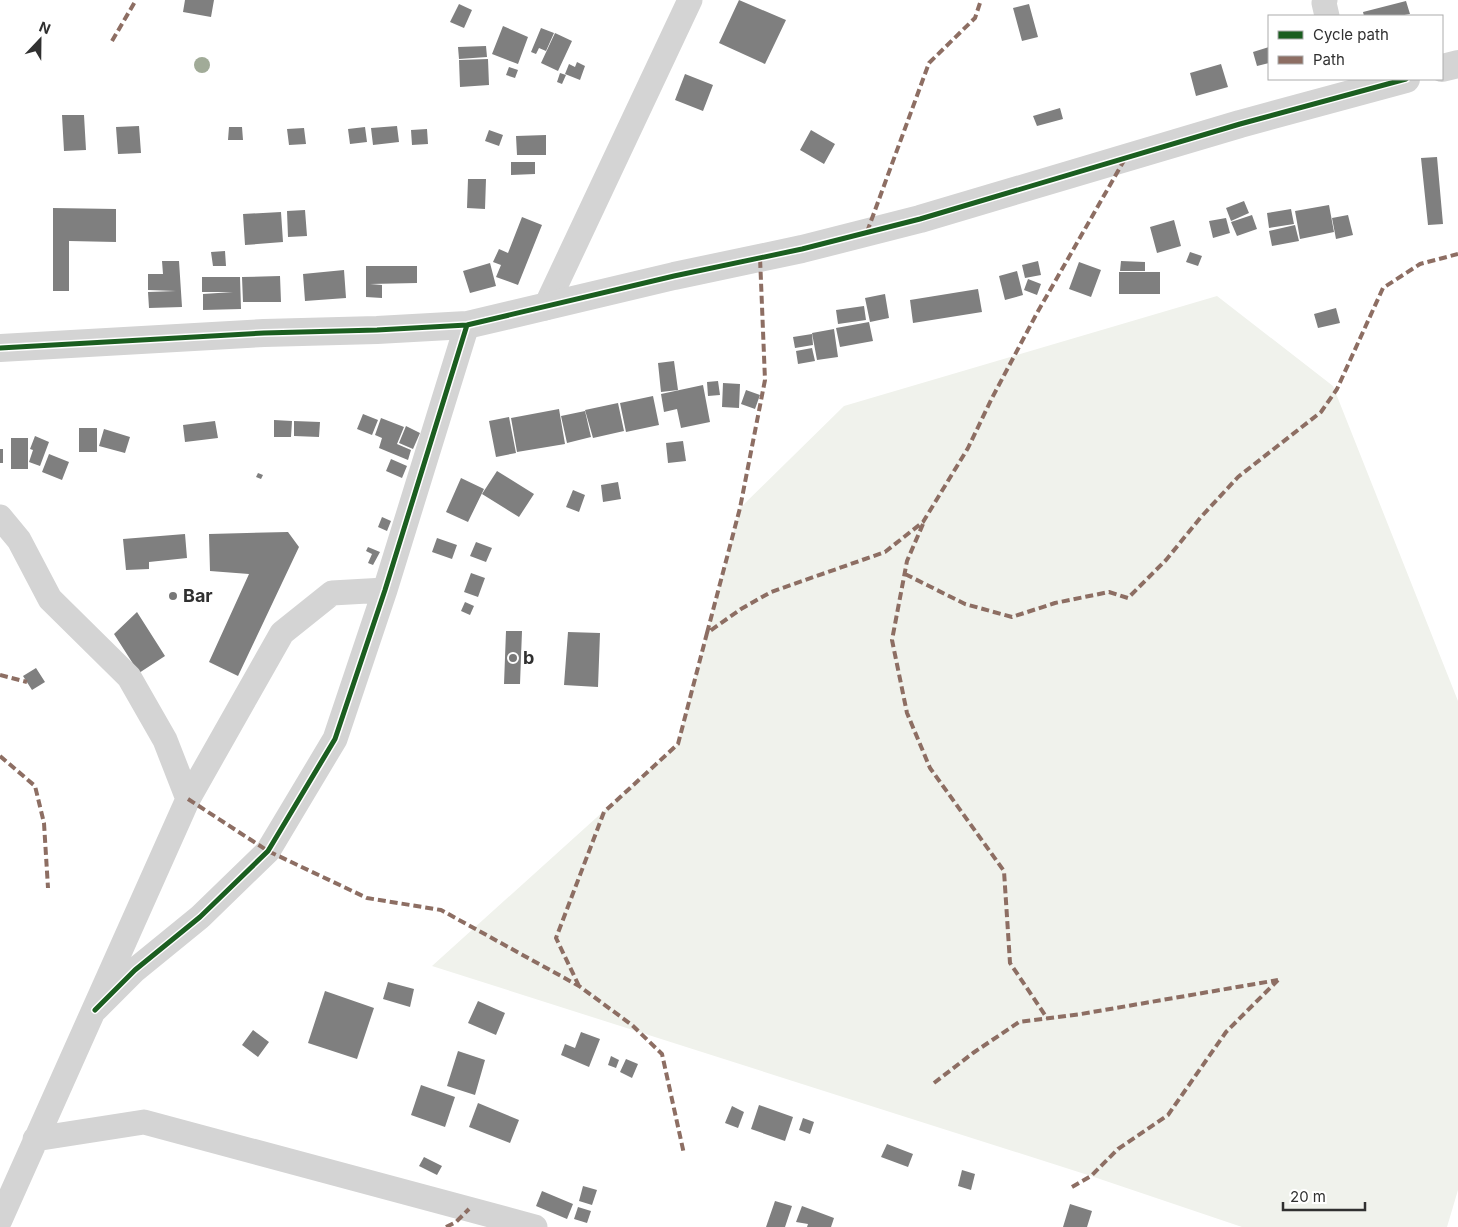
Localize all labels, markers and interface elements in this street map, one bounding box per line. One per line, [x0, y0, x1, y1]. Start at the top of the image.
north arrow [15, 15, 65, 65]
legend [1268, 15, 1443, 80]
text: N [37, 18, 53, 37]
text: Cycle path [1313, 25, 1389, 44]
text: Path [1313, 50, 1345, 69]
place label: Bar [183, 585, 213, 606]
marker: Bar [167, 590, 179, 602]
place label: b [523, 647, 534, 668]
marker: b [507, 652, 519, 664]
scale bar [1283, 1180, 1366, 1212]
text: 20 m [1290, 1187, 1326, 1206]

